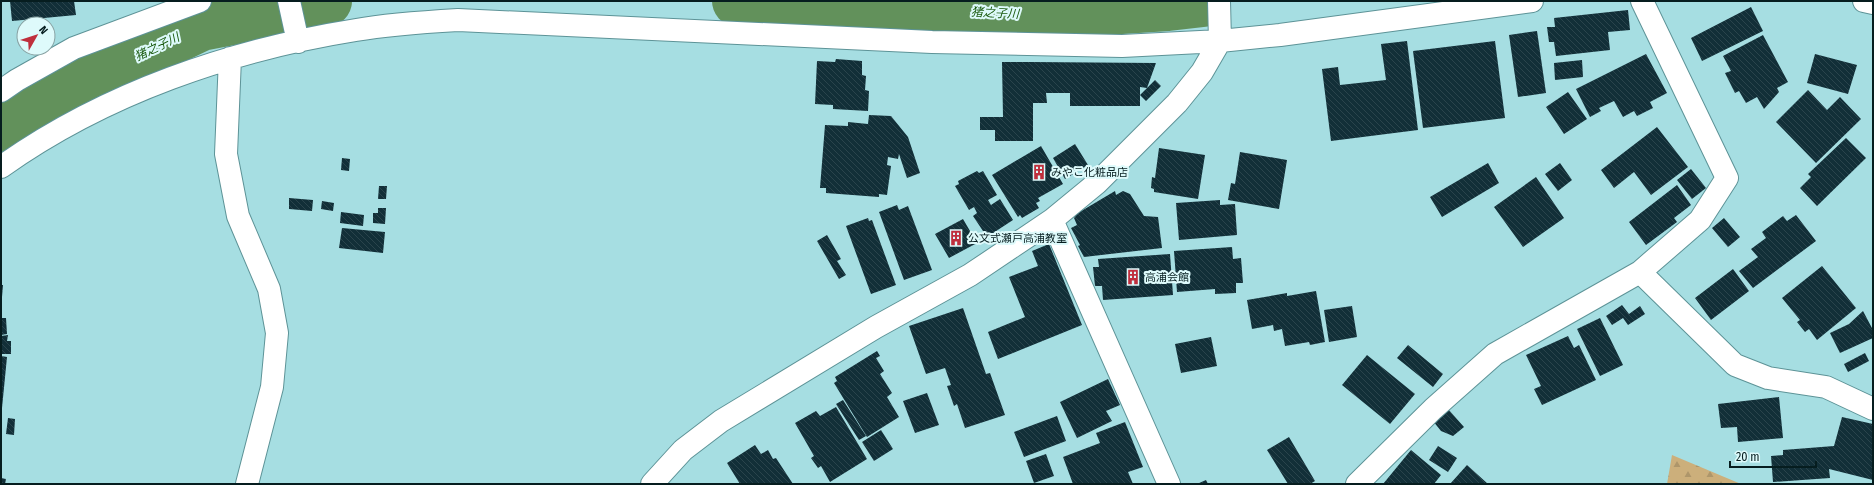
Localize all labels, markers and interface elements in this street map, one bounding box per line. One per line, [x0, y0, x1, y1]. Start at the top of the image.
water label: 猪之子川 [971, 5, 1021, 21]
north arrow [16, 16, 56, 56]
text: N [36, 23, 51, 37]
water label: 猪之子川 [132, 29, 183, 64]
building icon: みやこ化粧品店 [1030, 163, 1048, 181]
place label: みやこ化粧品店 [1051, 166, 1128, 179]
building icon: 公文式瀬戸高浦教室 [947, 229, 965, 247]
place label: 公文式瀬戸高浦教室 [968, 232, 1067, 245]
building icon: 高浦会館 [1124, 268, 1142, 286]
place label: 高浦会館 [1145, 271, 1189, 284]
scale bar [1730, 443, 1816, 469]
text: 20 m [1736, 450, 1760, 464]

